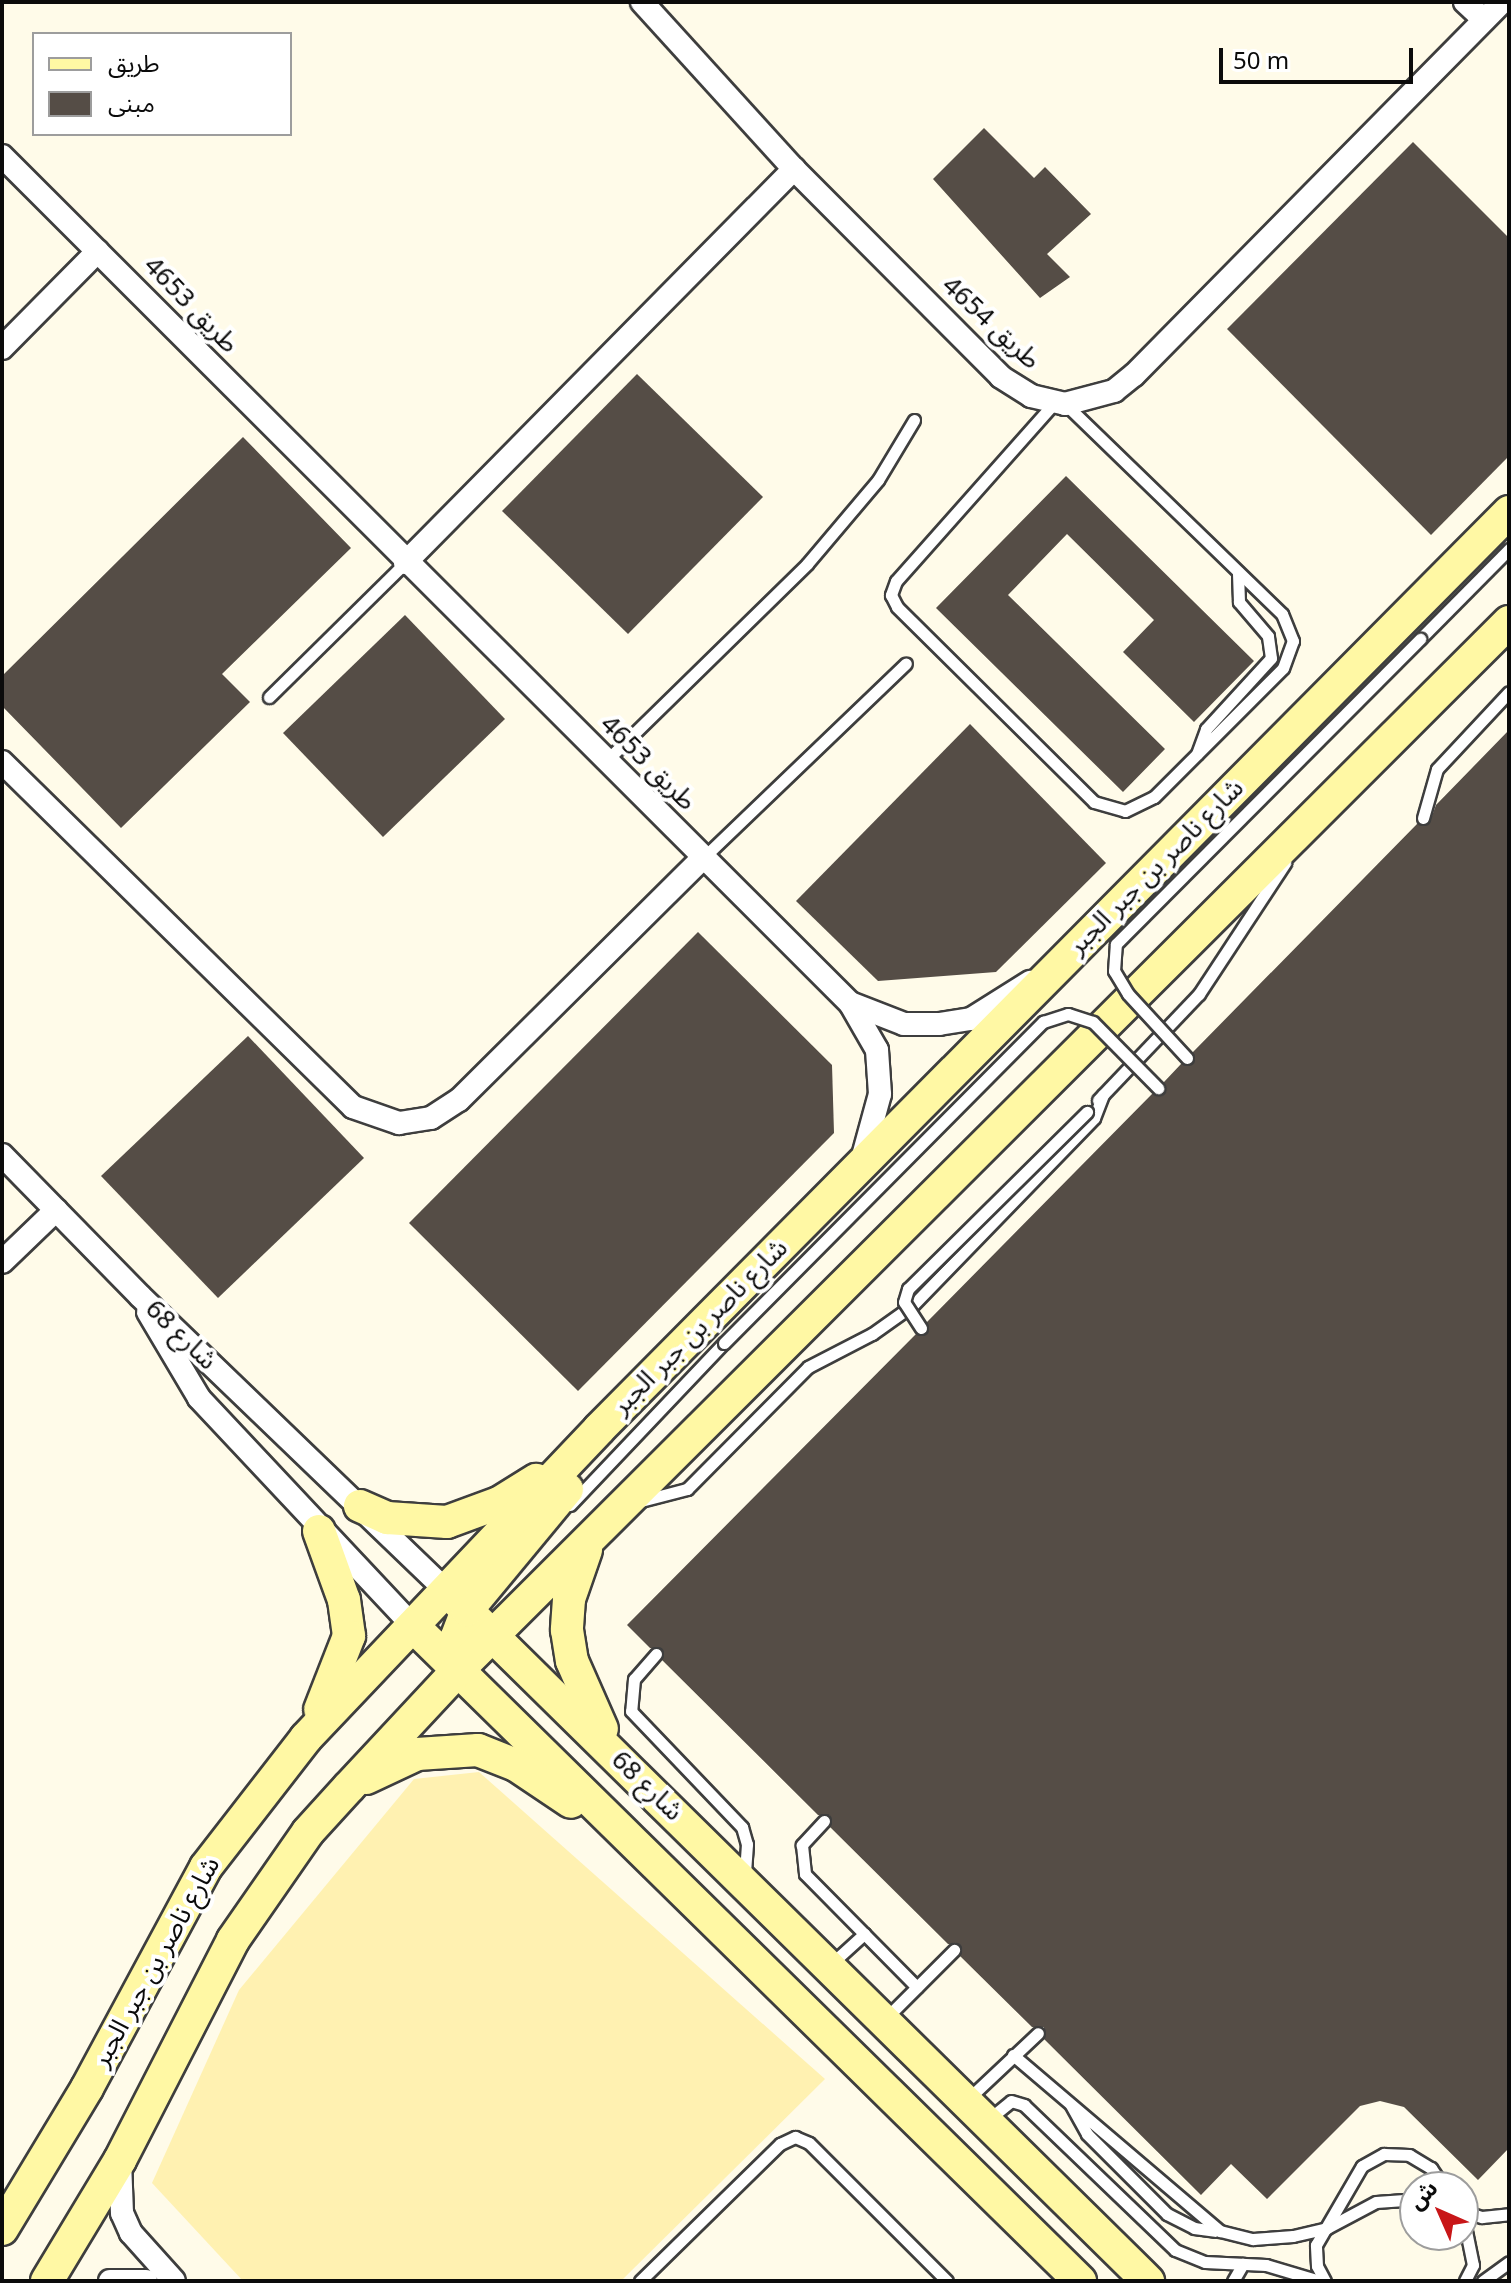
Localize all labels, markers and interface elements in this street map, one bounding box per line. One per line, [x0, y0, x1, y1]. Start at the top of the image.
legend [32, 32, 292, 136]
scale bar [1223, 32, 1417, 82]
text: 50 m [1233, 36, 1289, 87]
text: طريق [108, 39, 160, 90]
text: مبنى [108, 79, 155, 130]
street label: طريق 4653 [137, 250, 245, 360]
street label: طريق 4654 [936, 270, 1046, 376]
street label: طريق 4653 [594, 709, 702, 817]
street label: شارع ناصر بن جبر الجبر [1062, 773, 1250, 961]
street label: شارع ناصر بن جبر الجبر [606, 1233, 794, 1421]
street label: شارع 68 [139, 1293, 223, 1377]
street label: شارع 68 [605, 1744, 689, 1828]
street label: شارع ناصر بن جبر الجبر [85, 1852, 227, 2072]
text: ش [1397, 2169, 1450, 2222]
north arrow [1399, 2171, 1479, 2251]

